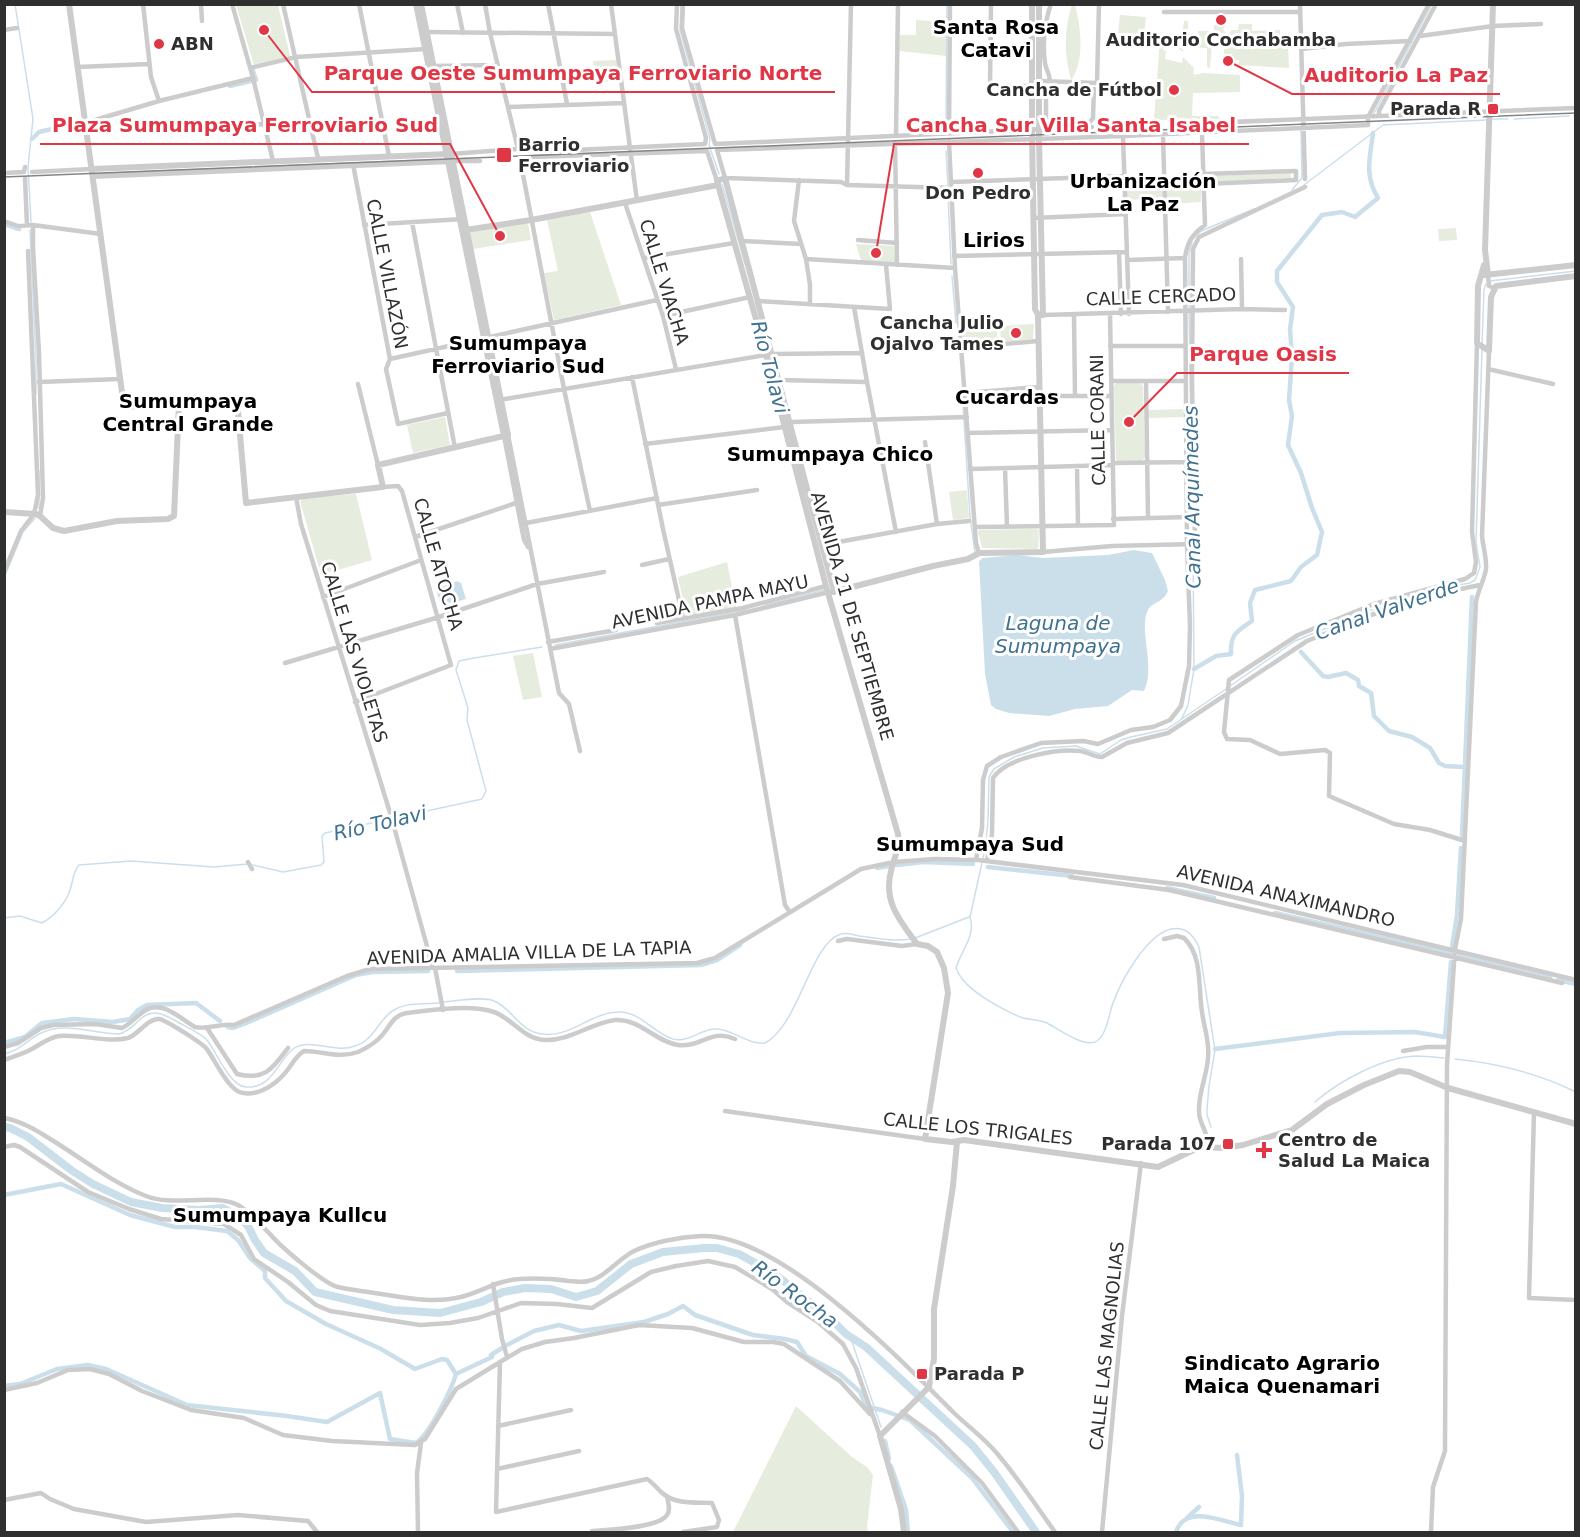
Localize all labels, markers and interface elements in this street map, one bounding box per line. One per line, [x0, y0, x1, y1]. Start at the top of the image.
marker: Auditorio Cochabamba [1214, 13, 1228, 27]
district label: Santa Rosa Catavi [933, 15, 1059, 62]
place label: Auditorio Cochabamba [1106, 29, 1336, 50]
place label: ABN [171, 33, 214, 54]
marker: ABN [152, 37, 166, 51]
callout: Parque Oeste Sumumpaya Ferroviario Norte [312, 54, 835, 92]
callout: Auditorio La Paz [1292, 56, 1500, 94]
text: Parque Oeste Sumumpaya Ferroviario Norte [324, 61, 822, 85]
text: Auditorio La Paz [1304, 63, 1488, 87]
place label: Cancha de Fútbol [986, 79, 1162, 100]
marker: Cancha de Fútbol [1167, 83, 1181, 97]
place label: Parada R [1390, 98, 1481, 119]
marker: Parada R [1486, 102, 1500, 116]
callout: Plaza Sumumpaya Ferroviario Sud [40, 106, 450, 144]
callout: Cancha Sur Villa Santa Isabel [894, 106, 1249, 144]
text: Plaza Sumumpaya Ferroviario Sud [52, 113, 438, 137]
text: Cancha Sur Villa Santa Isabel [906, 113, 1236, 137]
place label: Barrio Ferroviario [518, 134, 629, 176]
marker: Barrio Ferroviario [495, 146, 513, 164]
marker: Don Pedro [971, 166, 985, 180]
district label: Urbanización La Paz [1070, 169, 1216, 216]
place label: Don Pedro [925, 182, 1031, 203]
street label: CALLE VILLAZÓN [363, 197, 412, 351]
street label: CALLE VIACHA [635, 217, 694, 348]
district label: Lirios [963, 228, 1025, 252]
street label: CALLE CERCADO [1085, 283, 1237, 310]
place label: Cancha Julio Ojalvo Tames [870, 312, 1004, 354]
water label: Río Tolavi [746, 318, 794, 417]
marker: Cancha Julio Ojalvo Tames [1009, 326, 1023, 340]
district label: Sumumpaya Ferroviario Sud [431, 331, 605, 378]
callout: Parque Oasis [1177, 335, 1349, 373]
text: Parque Oasis [1189, 342, 1337, 366]
street label: CALLE CORANI [1086, 354, 1109, 486]
district label: Cucardas [955, 385, 1059, 409]
district label: Sumumpaya Central Grande [102, 389, 274, 436]
water label: Canal Arquímedes [1178, 405, 1206, 589]
district label: Sumumpaya Chico [727, 442, 933, 466]
street label: AVENIDA 21 DE SEPTIEMBRE [807, 489, 898, 743]
street label: CALLE ATOCHA [410, 495, 468, 633]
street label: CALLE LAS VIOLETAS [317, 559, 392, 745]
street label: AVENIDA PAMPA MAYU [609, 570, 810, 633]
water label: Canal Valverde [1312, 573, 1462, 645]
water label: Laguna de Sumumpaya [995, 611, 1121, 658]
water label: Río Tolavi [331, 800, 430, 845]
district label: Sumumpaya Sud [876, 832, 1064, 856]
street label: AVENIDA ANAXIMANDRO [1175, 860, 1397, 931]
street label: AVENIDA AMALIA VILLA DE LA TAPIA [366, 936, 692, 969]
street label: CALLE LOS TRIGALES [882, 1108, 1074, 1149]
place label: Centro de Salud La Maica [1278, 1129, 1430, 1171]
place label: Parada 107 [1101, 1133, 1216, 1154]
marker: Parada 107 [1221, 1137, 1235, 1151]
marker: Centro de Salud La Maica [1255, 1141, 1273, 1159]
district label: Sumumpaya Kullcu [173, 1203, 387, 1227]
street label: CALLE LAS MAGNOLIAS [1085, 1240, 1128, 1452]
water label: Río Rocha [747, 1255, 843, 1333]
district label: Sindicato Agrario Maica Quenamari [1184, 1351, 1380, 1398]
place label: Parada P [934, 1363, 1024, 1384]
marker: Parada P [915, 1367, 929, 1381]

